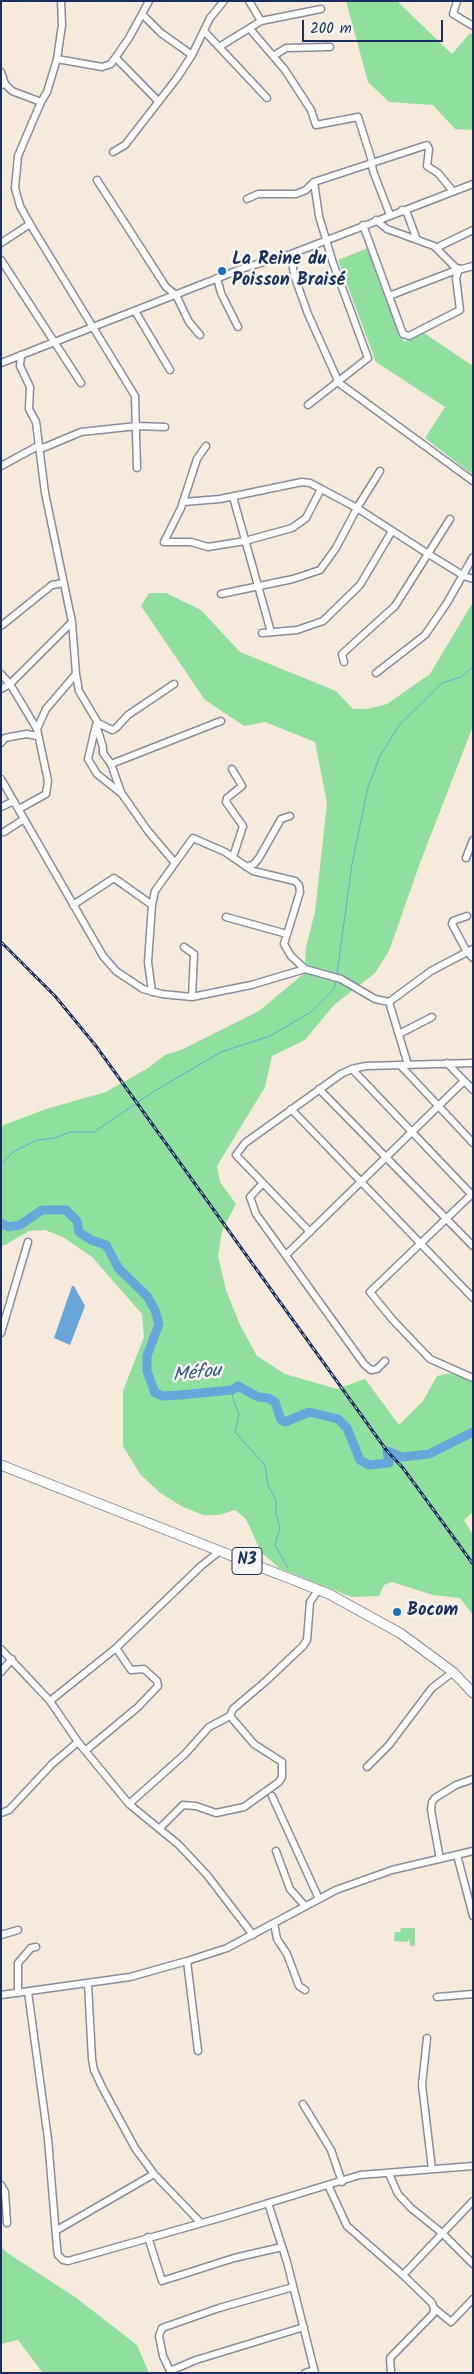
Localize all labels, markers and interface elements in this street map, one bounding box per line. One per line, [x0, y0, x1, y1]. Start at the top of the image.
scale bar [304, 10, 445, 42]
text: 200 m [310, 17, 352, 41]
place label: La Reine du Poisson Braisé [232, 250, 345, 292]
marker: La Reine du Poisson Braisé [216, 265, 228, 277]
water label: Méfou [172, 1361, 222, 1389]
road number: N3 [232, 1548, 262, 1574]
place label: Bocom [407, 1601, 458, 1623]
marker: Bocom [391, 1606, 403, 1618]

